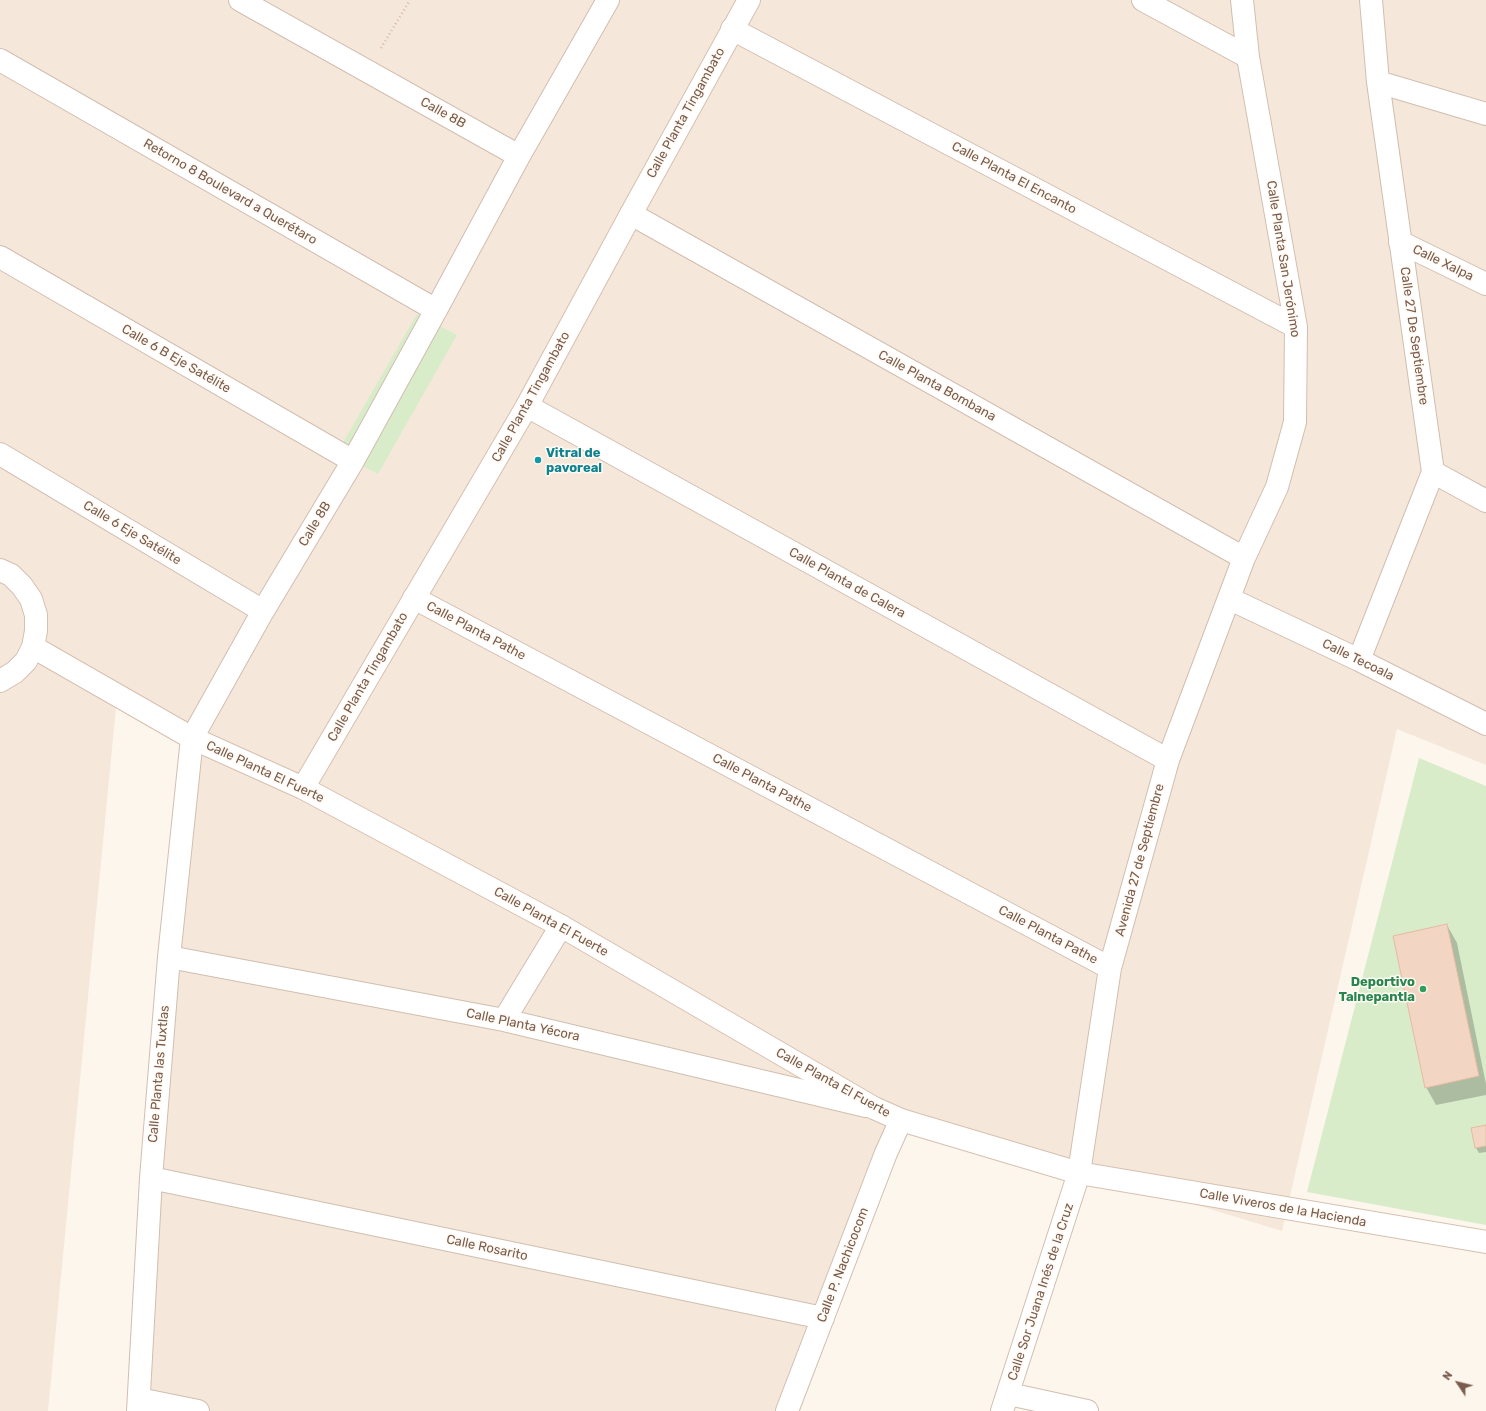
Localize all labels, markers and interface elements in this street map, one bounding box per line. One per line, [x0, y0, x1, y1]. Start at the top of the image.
street label: Calle Planta Tingambato [644, 45, 728, 181]
street label: Calle 8B [418, 94, 468, 132]
street label: Retorno 8 Boulevard a Querétaro [140, 136, 320, 248]
street label: Calle Planta El Encanto [949, 138, 1079, 218]
street label: Calle Planta San Jerónimo [1263, 179, 1303, 339]
street label: Calle Xalpa [1410, 242, 1476, 284]
street label: Calle 27 De Septiembre [1397, 266, 1431, 406]
street label: Calle 6 B Eje Satélite [119, 321, 233, 397]
street label: Calle Planta Tingambato [489, 329, 573, 465]
street label: Calle Planta Bombana [875, 347, 999, 425]
place label: Vitral de pavoreal [546, 445, 602, 476]
marker: Vitral de pavoreal [533, 455, 543, 465]
street label: Calle 6 Eje Satélite [80, 498, 184, 568]
street label: Calle 8B [296, 499, 334, 549]
street label: Calle Planta de Calera [786, 544, 908, 622]
street label: Calle Planta Pathe [424, 598, 528, 664]
street label: Calle Planta Tingambato [325, 609, 411, 745]
street label: Calle Tecoala [1319, 636, 1397, 684]
street label: Calle Planta El Fuerte [203, 738, 327, 806]
street label: Calle Planta Pathe [710, 750, 814, 816]
street label: Avenida 27 de Septiembre [1112, 782, 1168, 938]
street label: Calle Planta El Fuerte [491, 884, 611, 960]
street label: Calle Planta Pathe [996, 902, 1100, 968]
place label: Deportivo Talnepantla [1339, 974, 1415, 1005]
marker: Deportivo Talnepantla [1418, 984, 1428, 994]
street label: Calle Planta las Tuxtlas [145, 1005, 173, 1143]
street label: Calle Planta Yécora [465, 1005, 581, 1045]
street label: Calle Planta El Fuerte [773, 1045, 893, 1121]
street label: Calle Viveros de la Hacienda [1198, 1186, 1368, 1230]
street label: Calle Sor Juana Inés de la Cruz [1005, 1201, 1077, 1383]
street label: Calle P. Nachicocom [814, 1205, 872, 1325]
street label: Calle Rosarito [445, 1232, 529, 1264]
north arrow [1438, 1363, 1478, 1403]
text: N [1440, 1369, 1455, 1383]

